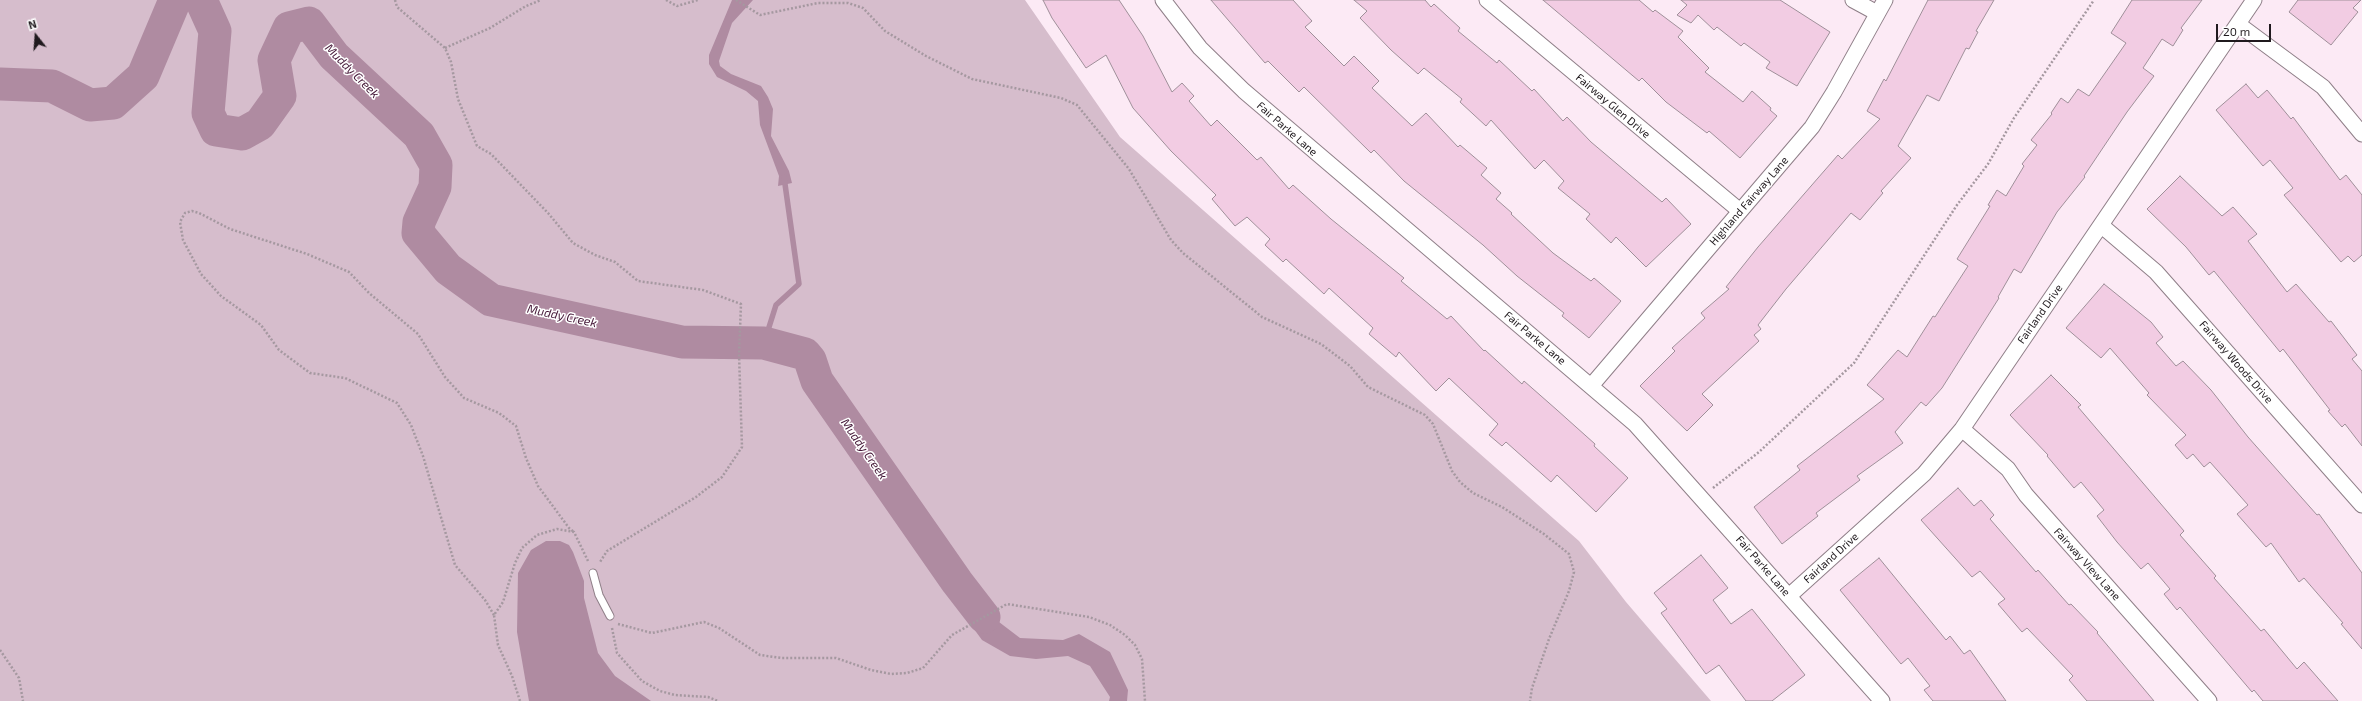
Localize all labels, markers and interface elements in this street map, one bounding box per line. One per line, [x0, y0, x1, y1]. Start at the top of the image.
north arrow [16, 16, 56, 56]
scale bar [2218, 16, 2273, 42]
text: N [27, 17, 38, 31]
text: 20 m [2223, 24, 2250, 38]
water label: Muddy Creek [322, 41, 382, 101]
street label: Fairway Glen Drive [1573, 71, 1653, 141]
street label: Fair Parke Lane [1254, 99, 1320, 159]
street label: Highland Fairway Lane [1707, 154, 1791, 248]
street label: Fairland Drive [2015, 282, 2065, 346]
water label: Muddy Creek [526, 302, 598, 330]
street label: Fair Parke Lane [1502, 309, 1568, 367]
street label: Fairway Woods Drive [2196, 318, 2276, 406]
water label: Muddy Creek [838, 416, 890, 482]
street label: Fairway View Lane [2051, 525, 2123, 603]
street label: Fairland Drive [1801, 530, 1861, 586]
street label: Fair Parke Lane [1733, 533, 1793, 599]

